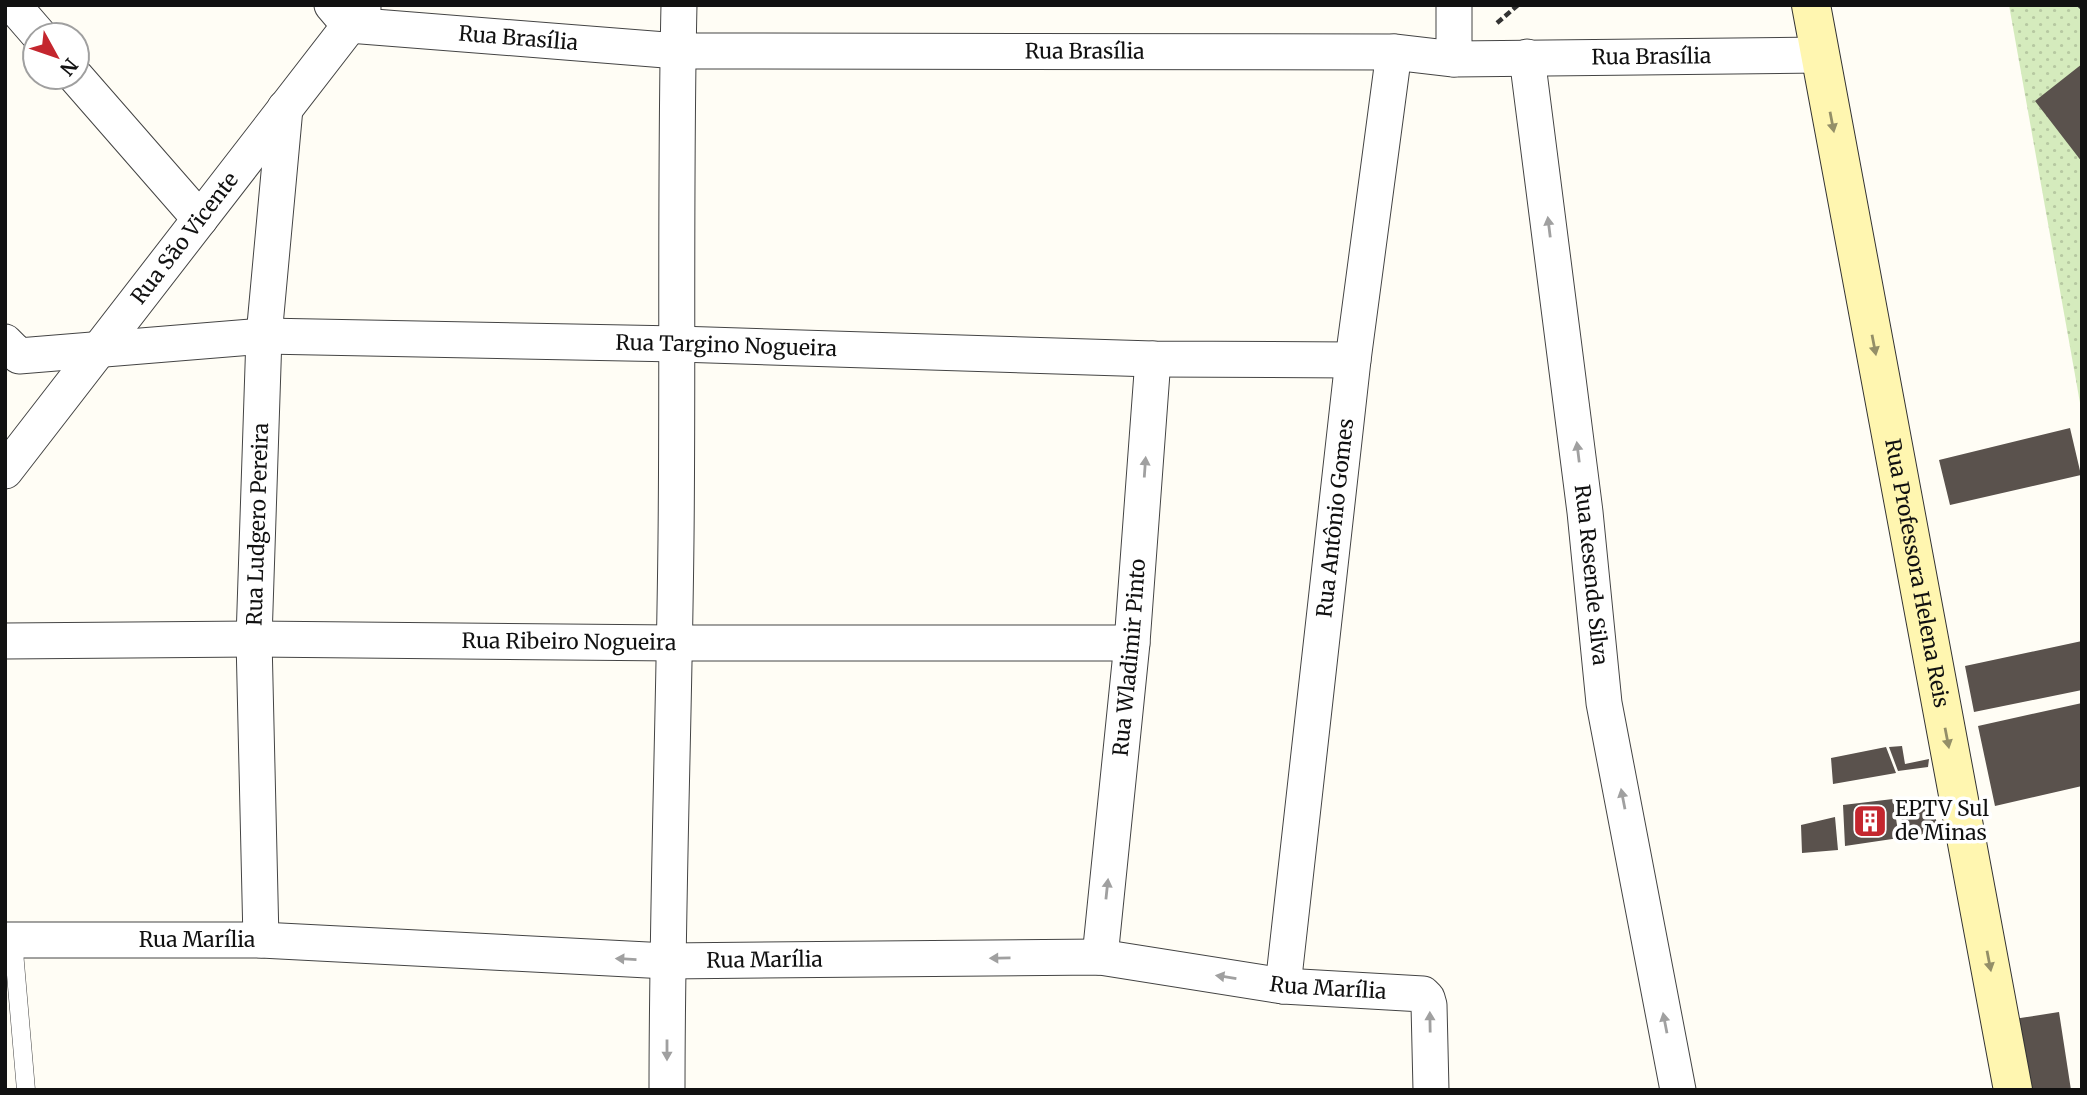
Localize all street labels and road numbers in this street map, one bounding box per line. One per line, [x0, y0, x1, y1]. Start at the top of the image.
street label: Rua Brasília [457, 20, 579, 56]
street label: Rua Brasília [1025, 37, 1145, 65]
street label: Rua Brasília [1591, 42, 1711, 70]
street label: Rua São Vicente [125, 167, 244, 309]
street label: Rua Targino Nogueira [615, 329, 838, 362]
street label: Rua Antônio Gomes [1310, 417, 1359, 619]
street label: Rua Ludgero Pereira [240, 422, 274, 626]
street label: Rua Professora Helena Reis [1879, 436, 1956, 710]
street label: Rua Resende Silva [1569, 483, 1614, 667]
street label: Rua Wladimir Pinto [1107, 558, 1151, 758]
street label: Rua Ribeiro Nogueira [462, 627, 676, 656]
street label: Rua Marília [139, 926, 255, 953]
street label: Rua Marília [706, 946, 823, 974]
street label: Rua Marília [1268, 970, 1387, 1005]

